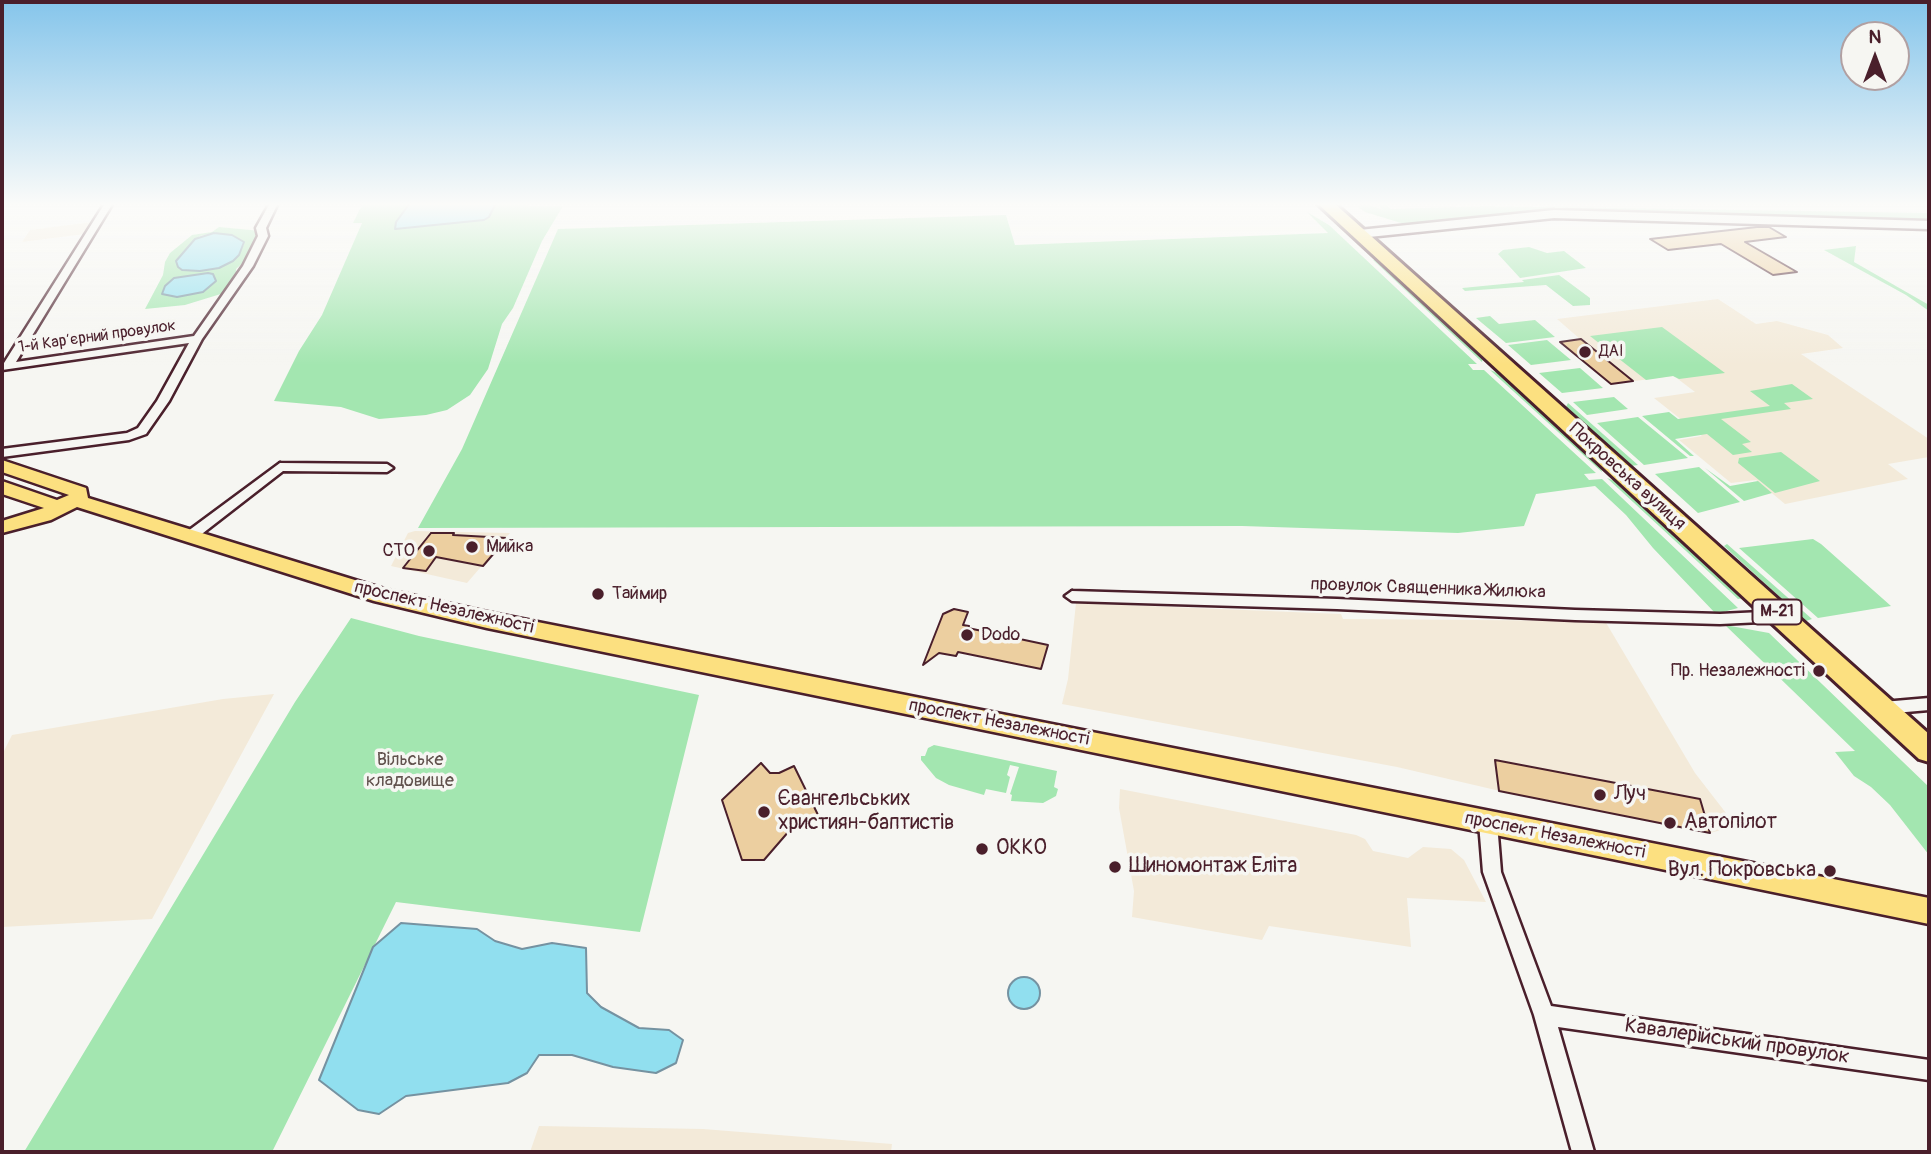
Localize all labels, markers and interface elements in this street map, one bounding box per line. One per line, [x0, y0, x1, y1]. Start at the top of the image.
north arrow [1840, 21, 1910, 91]
text: N [1869, 25, 1881, 49]
street label: 1-й Карʼєрний провулок [17, 316, 177, 358]
place label: ДАІ [1599, 342, 1623, 362]
marker: ДАІ [1577, 344, 1593, 360]
street label: Покровська вулиця [1564, 419, 1690, 535]
place label: Мийка [486, 536, 533, 558]
marker: Мийка [464, 539, 480, 555]
place label: СТО [382, 540, 415, 562]
marker: СТО [421, 543, 437, 559]
street label: провулок Священника Жилюка [1310, 574, 1546, 604]
street label: проспект Незалежності [352, 577, 536, 639]
place label: Таймир [612, 583, 667, 605]
marker: Таймир [590, 586, 606, 602]
road number: М-21 [1752, 600, 1802, 624]
place label: Dodo [981, 624, 1020, 646]
marker: Dodo [959, 627, 975, 643]
place label: Пр. Незалежності [1671, 660, 1805, 682]
marker: Пр. Незалежності [1811, 663, 1827, 679]
street label: проспект Незалежності [907, 695, 1091, 751]
park label: Вільське кладовище [366, 749, 454, 792]
place label: Луч [1614, 782, 1646, 808]
place label: Євангельських християн-баптистів [778, 787, 954, 837]
marker: Луч [1592, 787, 1608, 803]
marker: Євангельських християн-баптистів [756, 804, 772, 820]
street label: проспект Незалежності [1463, 808, 1647, 864]
place label: Автопілот [1684, 810, 1777, 836]
marker: Автопілот [1662, 815, 1678, 831]
place label: ОККО [996, 836, 1047, 862]
marker: ОККО [974, 841, 990, 857]
place label: Шиномонтаж Еліта [1129, 854, 1297, 880]
place label: Вул. Покровська [1668, 858, 1816, 884]
marker: Шиномонтаж Еліта [1107, 859, 1123, 875]
marker: Вул. Покровська [1822, 863, 1838, 879]
street label: Кавалерійський провулок [1623, 1014, 1851, 1070]

